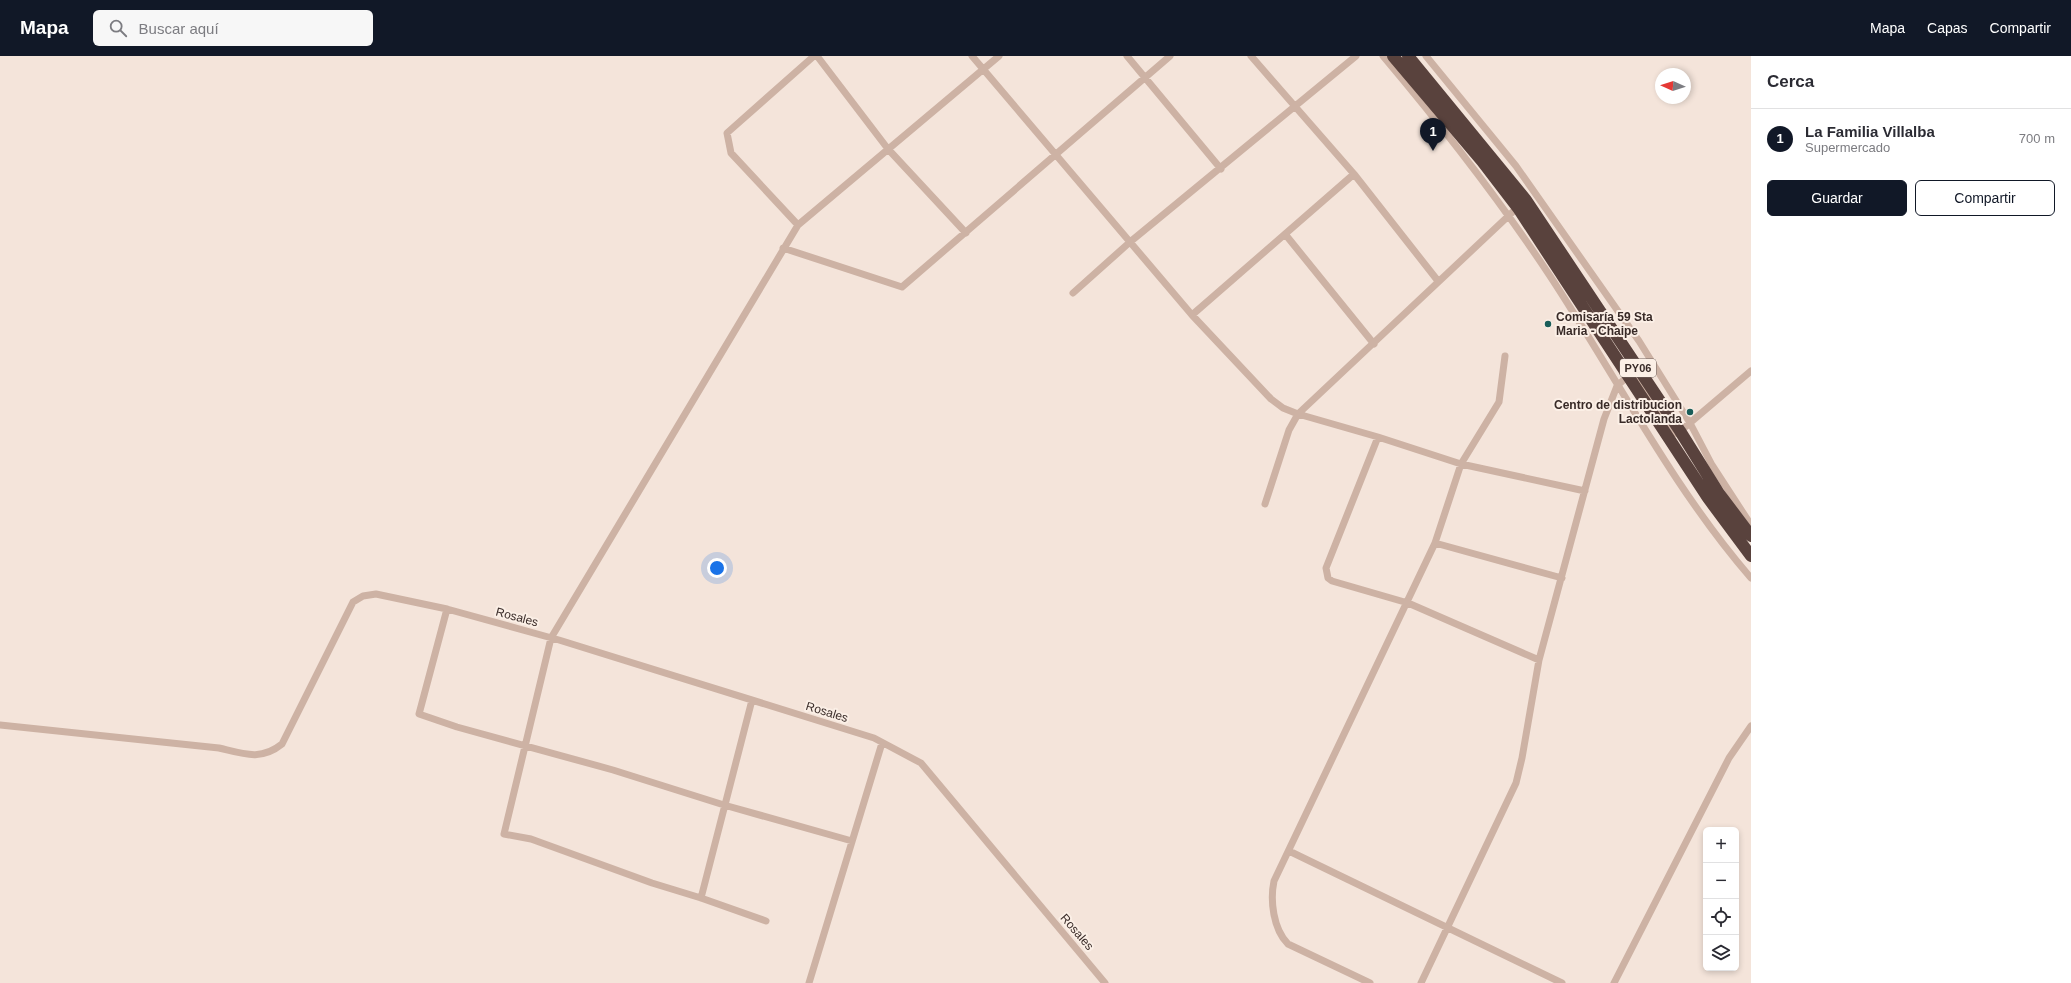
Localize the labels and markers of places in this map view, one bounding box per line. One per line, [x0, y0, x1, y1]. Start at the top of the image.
pin: 1 [1420, 118, 1446, 151]
place label: Comisaría 59 Sta Maria - Chaipe [1556, 310, 1653, 338]
marker: Comisaría 59 Sta Maria - Chaipe [1543, 319, 1553, 329]
place label: Centro de distribucion Lactolanda [1554, 398, 1682, 426]
marker: Centro de distribucion Lactolanda [1685, 407, 1695, 417]

